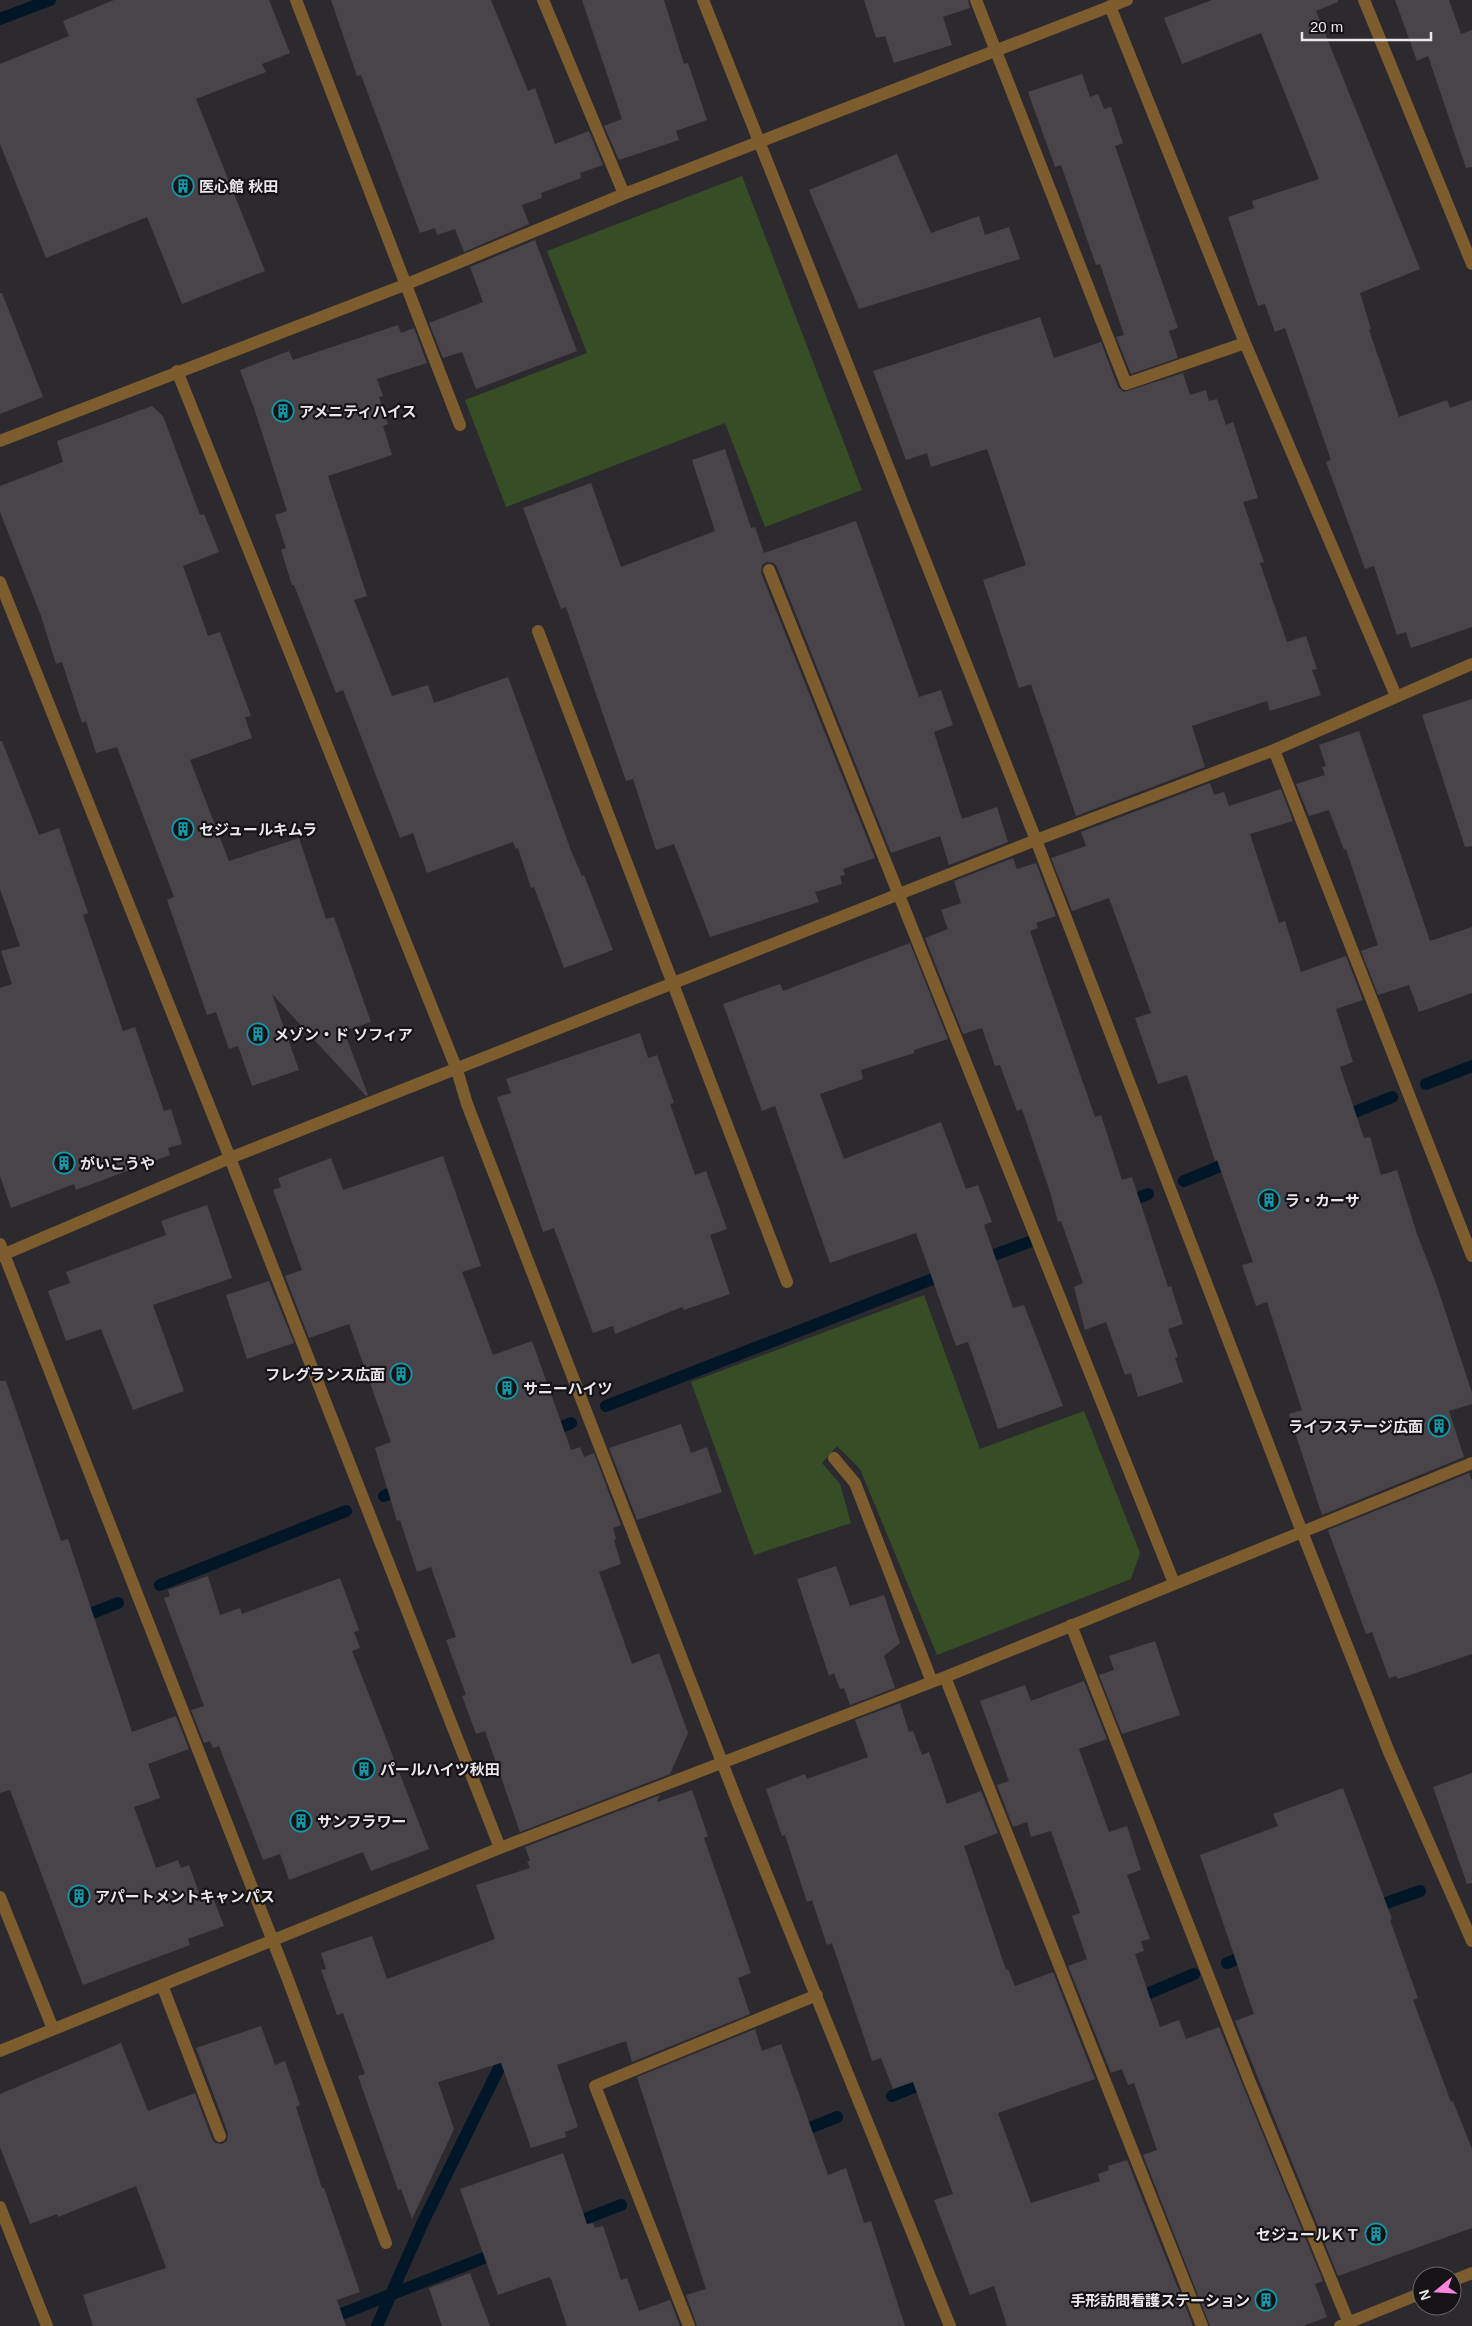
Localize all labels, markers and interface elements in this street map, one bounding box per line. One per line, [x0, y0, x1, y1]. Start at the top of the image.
scale bar [1302, 10, 1431, 42]
text: 20 m [1310, 18, 1343, 35]
building icon: 医心館 秋田 [171, 174, 195, 198]
place label: 医心館 秋田 [199, 178, 278, 195]
building icon: アメニティハイス [271, 399, 295, 423]
place label: アメニティハイス [299, 403, 417, 420]
building icon: セジュールキムラ [171, 817, 195, 841]
place label: セジュールキムラ [199, 821, 317, 838]
building icon: メゾン・ド ソフィア [246, 1022, 270, 1046]
place label: メゾン・ド ソフィア [274, 1026, 413, 1043]
building icon: がいこうや [52, 1151, 76, 1175]
place label: がいこうや [80, 1155, 155, 1172]
building icon: ラ・カーサ [1257, 1188, 1281, 1212]
place label: ラ・カーサ [1285, 1192, 1360, 1209]
building icon: フレグランス広面 [389, 1362, 413, 1386]
place label: フレグランス広面 [265, 1366, 385, 1383]
building icon: サニーハイツ [495, 1376, 519, 1400]
place label: サニーハイツ [523, 1380, 612, 1397]
building icon: ライフステージ広面 [1427, 1414, 1451, 1438]
place label: ライフステージ広面 [1288, 1418, 1423, 1435]
building icon: パールハイツ秋田 [352, 1757, 376, 1781]
place label: パールハイツ秋田 [380, 1761, 500, 1778]
building icon: サンフラワー [289, 1809, 313, 1833]
place label: サンフラワー [317, 1813, 407, 1830]
building icon: アパートメントキャンパス [67, 1884, 91, 1908]
place label: アパートメントキャンパス [95, 1888, 275, 1905]
building icon: セジュールＫＴ [1364, 2222, 1388, 2246]
place label: セジュールＫＴ [1256, 2226, 1360, 2243]
north arrow [1412, 2266, 1462, 2316]
building icon: 手形訪問看護ステーション [1254, 2288, 1278, 2312]
text: N [1415, 2288, 1434, 2302]
place label: 手形訪問看護ステーション [1070, 2292, 1250, 2309]

